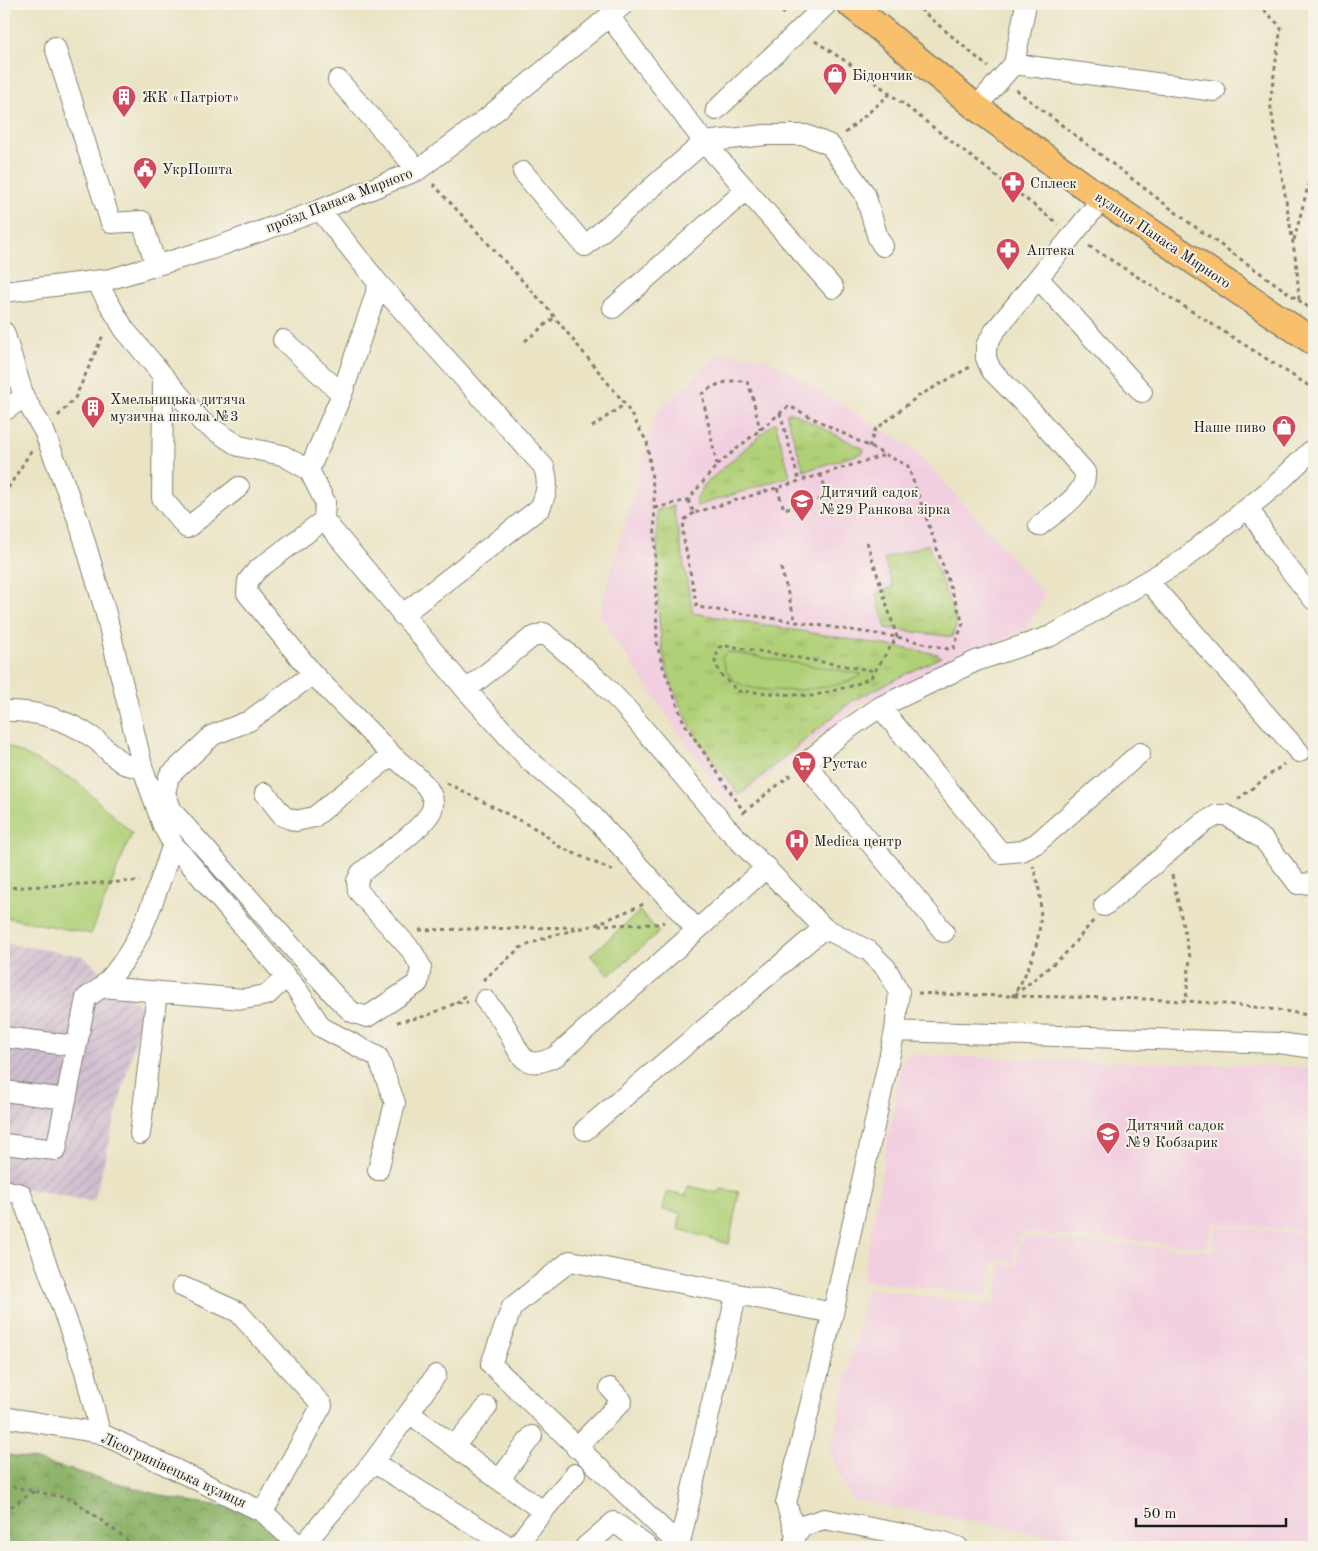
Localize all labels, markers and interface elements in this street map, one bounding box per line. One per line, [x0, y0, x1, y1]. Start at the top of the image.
shop icon: Бідончик [822, 62, 848, 96]
place label: Бідончик [852, 69, 913, 84]
building icon: ЖК «Патріот» [111, 84, 137, 118]
place label: ЖК «Патріот» [142, 91, 239, 106]
public building icon: УкрПошта [132, 156, 158, 190]
place label: УкрПошта [162, 163, 233, 178]
street label: проїзд Панаса Мирного [264, 166, 415, 236]
pharmacy icon: Сплеск [1000, 170, 1026, 204]
place label: Сплеск [1030, 177, 1077, 192]
street label: вулиця Панаса Мирного [1091, 190, 1233, 292]
pharmacy icon: Аптека [995, 237, 1021, 271]
place label: Аптека [1026, 244, 1075, 259]
place label: Хмельницька дитяча музична школа №3 [110, 393, 246, 425]
building icon: Хмельницька дитяча музична школа №3 [80, 395, 106, 429]
shop icon: Наше пиво [1271, 414, 1297, 448]
place label: Наше пиво [1193, 421, 1266, 436]
place label: Дитячий садок №29 Ранкова зірка [820, 486, 951, 518]
school or university icon: Дитячий садок №29 Ранкова зірка [789, 488, 815, 522]
supermarket icon: Рустас [791, 750, 817, 784]
place label: Рустас [822, 757, 867, 772]
hospital icon: Medica центр [784, 828, 810, 862]
place label: Medica центр [814, 835, 902, 850]
place label: Дитячий садок №9 Кобзарик [1126, 1119, 1225, 1151]
school or university icon: Дитячий садок №9 Кобзарик [1095, 1121, 1121, 1155]
street label: Лісогринівецька вулиця [99, 1431, 248, 1512]
scale bar [1136, 1496, 1286, 1528]
text: 50 m [1143, 1507, 1177, 1522]

